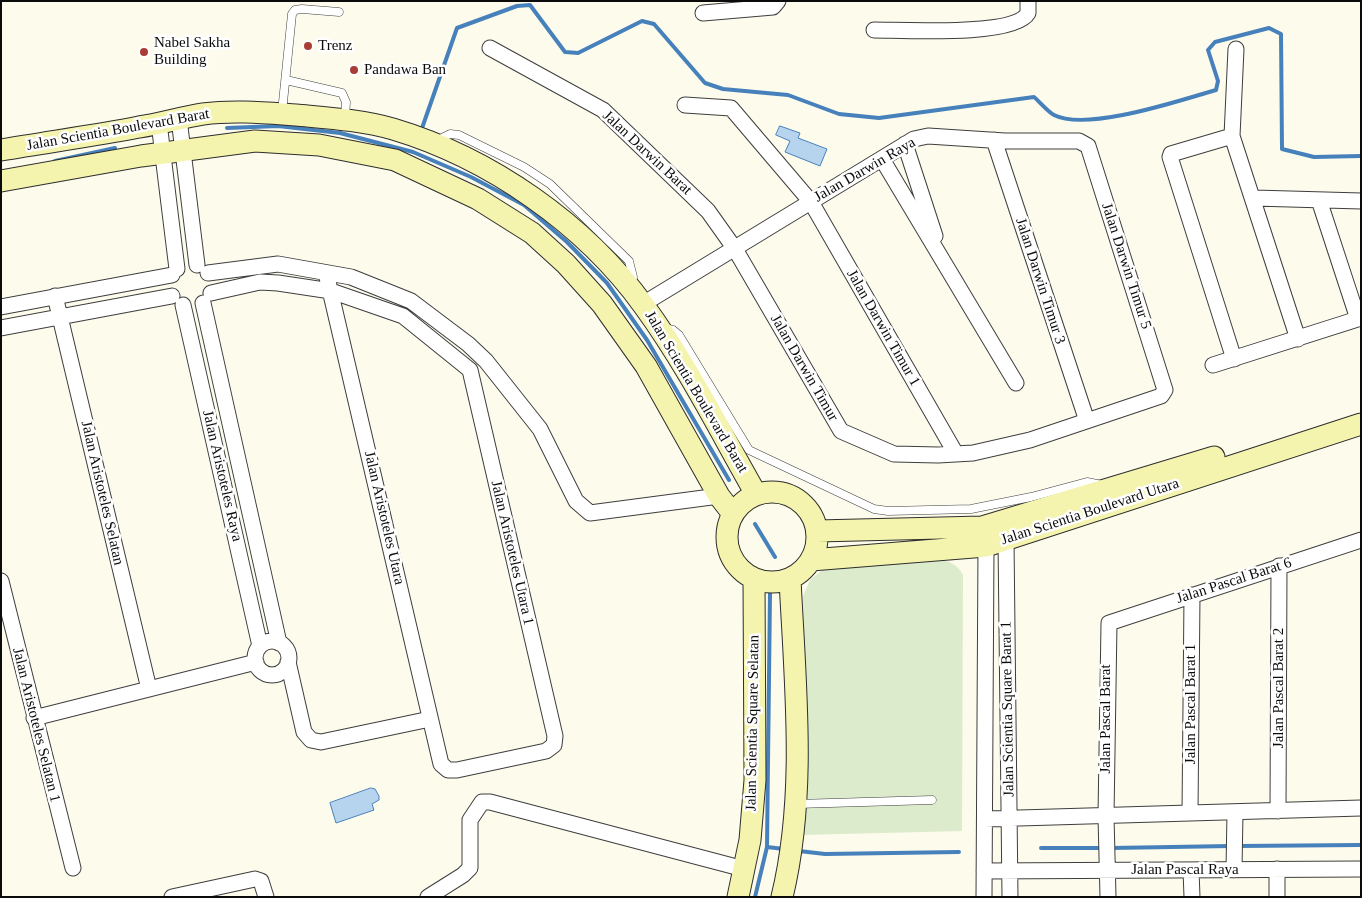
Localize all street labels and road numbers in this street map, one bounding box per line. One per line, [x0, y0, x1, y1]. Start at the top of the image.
street label: Jalan Scientia Boulevard Barat [25, 105, 211, 155]
street label: Jalan Darwin Barat [599, 107, 695, 199]
street label: Jalan Darwin Raya [811, 134, 919, 206]
street label: Jalan Darwin Timur 5 [1097, 201, 1155, 331]
street label: Jalan Darwin Timur 3 [1011, 216, 1069, 346]
street label: Jalan Darwin Timur 1 [842, 267, 924, 389]
street label: Jalan Scientia Boulevard Barat [641, 308, 751, 476]
street label: Jalan Darwin Timur [766, 311, 842, 425]
street label: Jalan Aristoteles Raya [198, 409, 246, 543]
street label: Jalan Aristoteles Selatan [77, 419, 127, 567]
street label: Jalan Aristoteles Utara [360, 449, 408, 587]
street label: Jalan Scientia Boulevard Utara [999, 475, 1181, 549]
street label: Jalan Aristoteles Utara 1 [487, 479, 537, 627]
street label: Jalan Pascal Barat 6 [1174, 554, 1294, 608]
street label: Jalan Scientia Square Barat 1 [997, 621, 1019, 797]
street label: Jalan Pascal Barat 2 [1270, 628, 1288, 748]
street label: Jalan Scientia Square Selatan [742, 635, 764, 811]
street label: Jalan Pascal Barat 1 [1182, 644, 1200, 764]
street label: Jalan Aristoteles Selatan 1 [8, 646, 64, 804]
street label: Jalan Pascal Barat [1097, 664, 1115, 774]
street label: Jalan Pascal Raya [1131, 861, 1239, 879]

